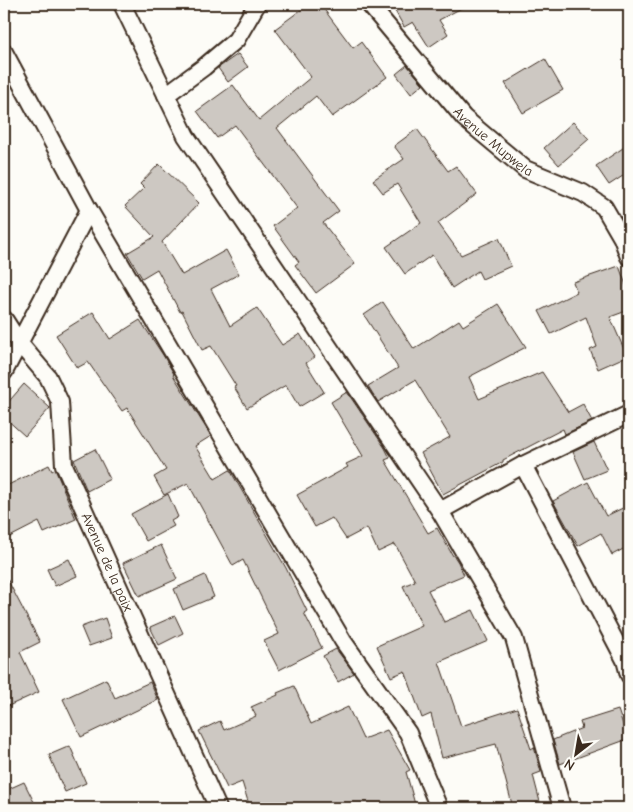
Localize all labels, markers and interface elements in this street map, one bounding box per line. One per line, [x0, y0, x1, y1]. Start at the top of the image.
street label: Avenue Mupwela [450, 103, 535, 180]
street label: Avenue de la paix [78, 510, 137, 614]
north arrow [550, 730, 600, 780]
text: N [561, 755, 578, 774]

